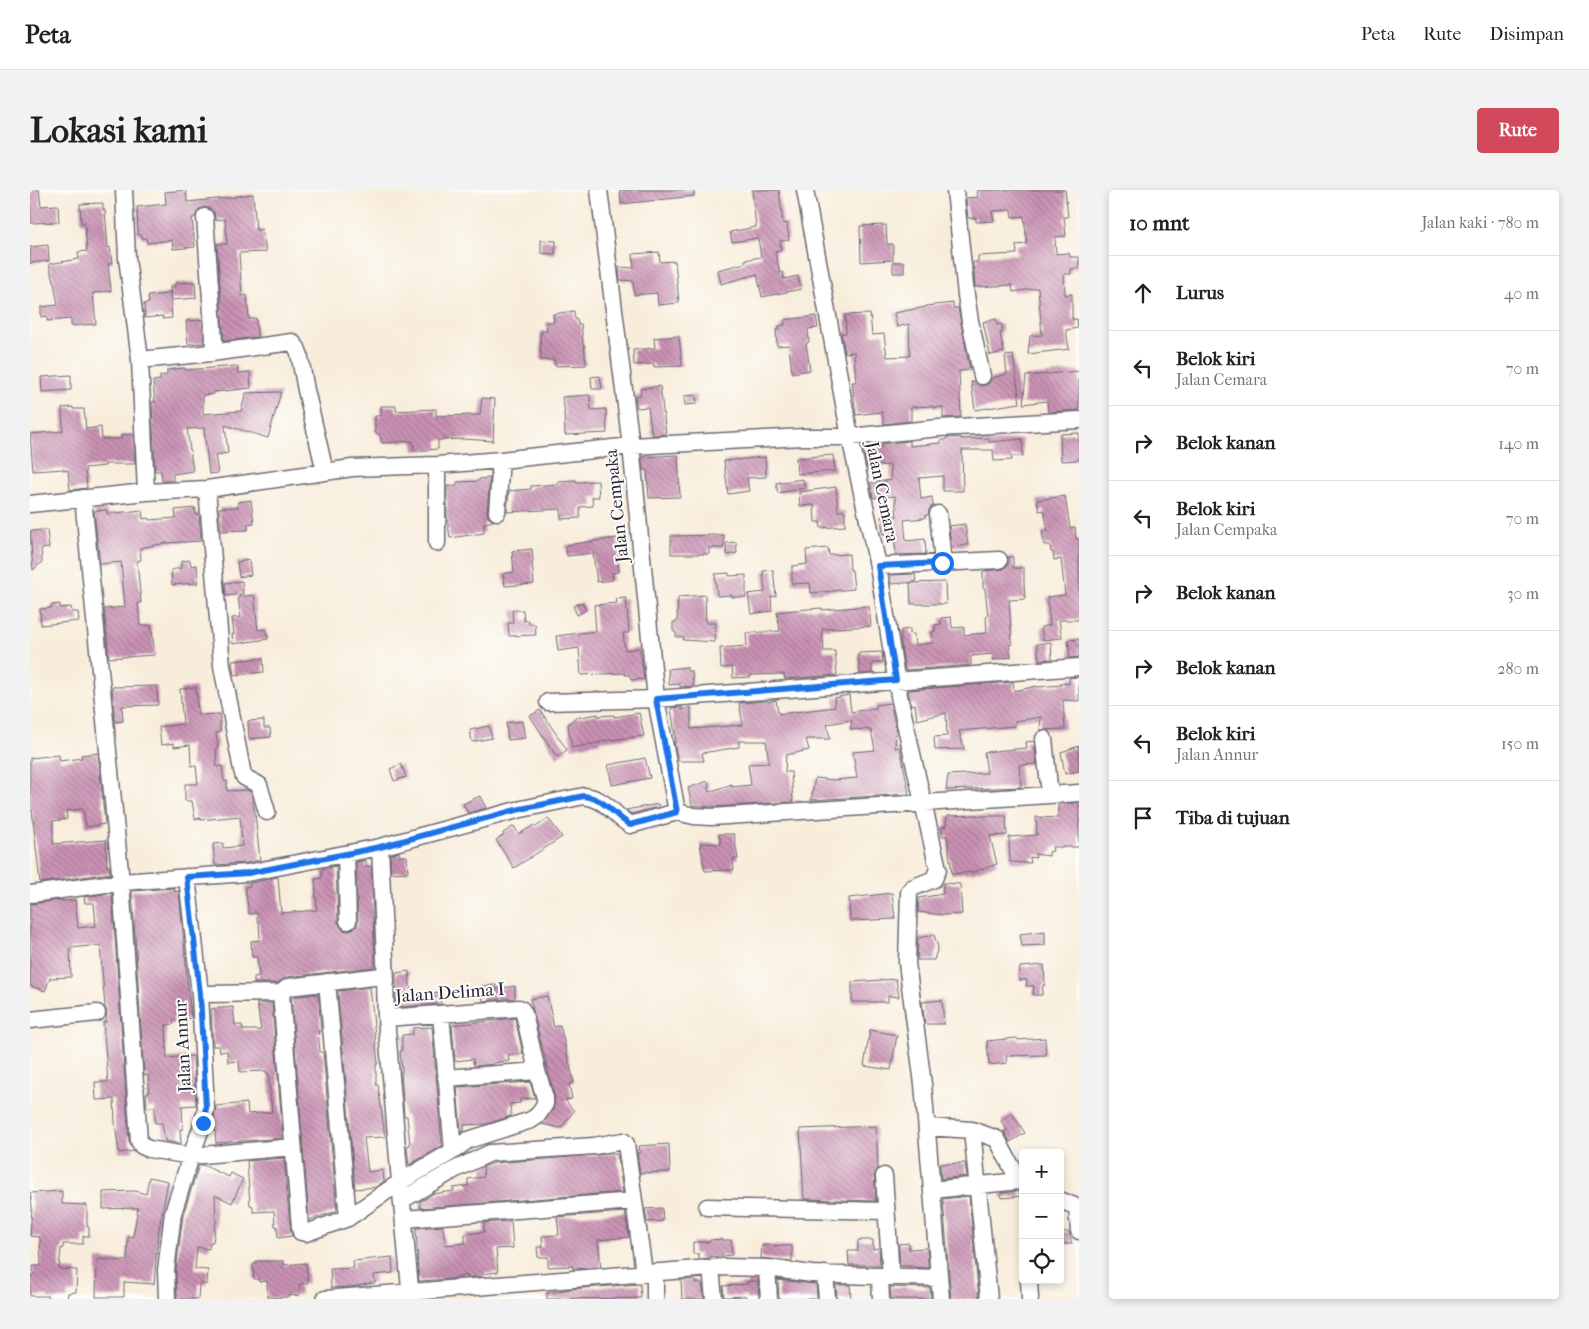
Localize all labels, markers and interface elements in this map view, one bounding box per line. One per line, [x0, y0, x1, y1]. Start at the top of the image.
text: Peta [25, 21, 70, 49]
text: Peta [1361, 24, 1395, 45]
text: Rute [1423, 24, 1461, 45]
text: Disimpan [1489, 24, 1564, 45]
button: Rute [1477, 108, 1559, 153]
text: Lokasi kami [30, 110, 207, 151]
text: 10 mnt [1129, 211, 1189, 235]
text: Jalan kaki · 780 m [1421, 213, 1539, 232]
icon: ahead [1129, 279, 1157, 307]
text: Lurus [1176, 282, 1224, 304]
text: 40 m [1504, 284, 1539, 303]
text: Belok kiri [1176, 348, 1255, 370]
icon: left [1129, 354, 1157, 382]
text: 70 m [1506, 359, 1539, 378]
text: Jalan Cemara [1176, 370, 1267, 389]
icon: right [1129, 429, 1157, 457]
text: Belok kanan [1176, 432, 1276, 454]
text: 140 m [1498, 434, 1539, 453]
street label: Jalan Cemara [861, 438, 903, 545]
street label: Jalan Cempaka [601, 448, 634, 566]
text: Belok kiri [1176, 498, 1255, 520]
icon: left [1129, 504, 1157, 532]
text: 70 m [1506, 509, 1539, 528]
text: Jalan Cempaka [1176, 520, 1277, 539]
route start [931, 552, 954, 575]
icon: right [1129, 579, 1157, 607]
text: Belok kanan [1176, 582, 1276, 604]
text: 30 m [1507, 584, 1539, 603]
icon: right [1129, 654, 1157, 682]
text: Belok kanan [1176, 657, 1276, 679]
text: 280 m [1497, 659, 1539, 678]
text: Belok kiri [1176, 723, 1255, 745]
icon: left [1129, 729, 1157, 757]
text: 150 m [1501, 734, 1539, 753]
text: Jalan Annur [1176, 745, 1258, 764]
icon: arrive [1129, 804, 1157, 832]
text: Tiba di tujuan [1176, 807, 1290, 829]
street label: Jalan Delima I [393, 979, 505, 1007]
street label: Jalan Annur [170, 999, 196, 1095]
route end [192, 1112, 215, 1135]
map controls [1019, 1149, 1064, 1284]
button: + [1019, 1149, 1064, 1194]
button: − [1019, 1194, 1064, 1239]
button: locate [1019, 1239, 1064, 1284]

